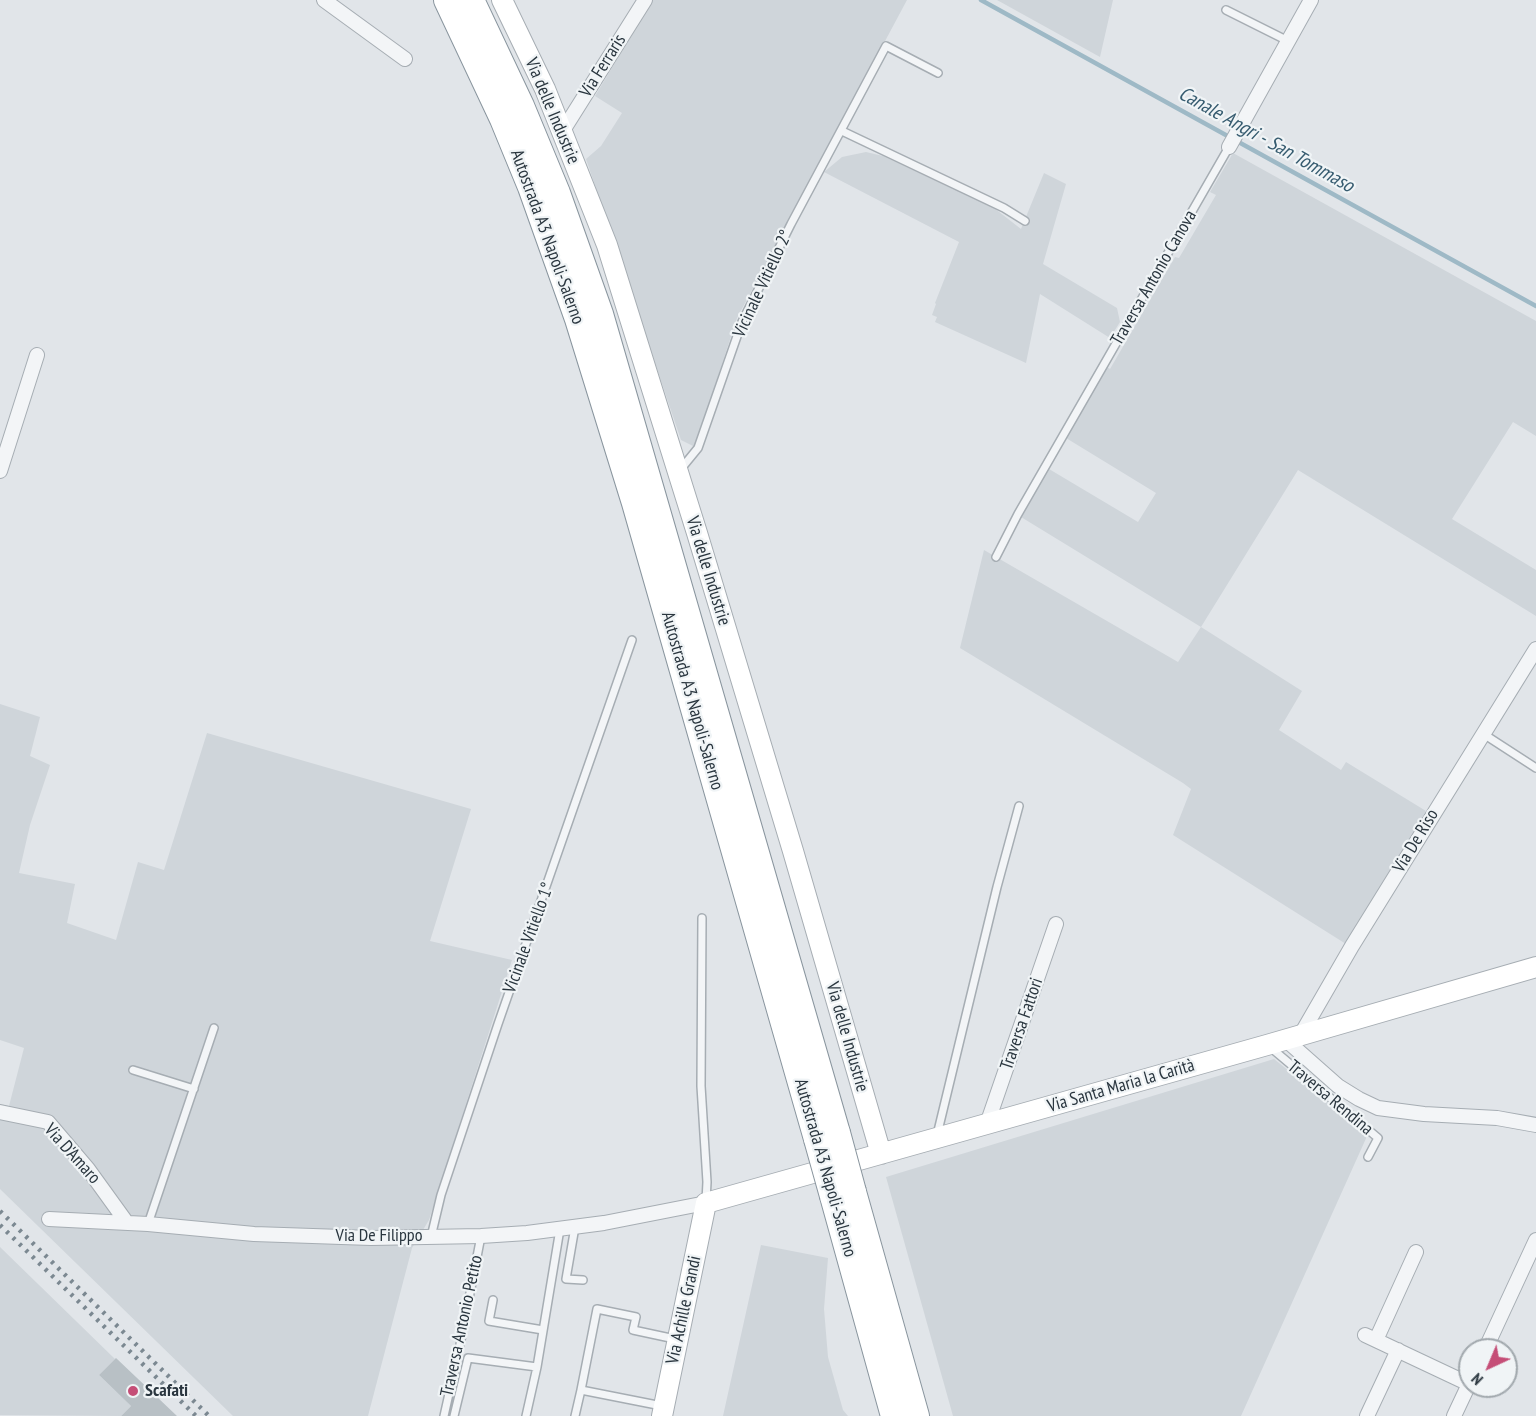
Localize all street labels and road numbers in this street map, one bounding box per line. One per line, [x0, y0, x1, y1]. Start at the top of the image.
street label: Via Ferraris [575, 31, 631, 101]
street label: Via delle Industrie [520, 55, 584, 167]
street label: Autostrada A3 Napoli-Salerno [505, 147, 589, 327]
street label: Traversa Antonio Canova [1107, 207, 1201, 349]
street label: Vicinale Vitiello 2° [729, 227, 797, 341]
street label: Via delle Industrie [681, 514, 735, 628]
street label: Autostrada A3 Napoli-Salerno [656, 609, 728, 793]
street label: Via De Riso [1389, 805, 1443, 877]
street label: Vicinale Vitiello 1° [499, 880, 559, 996]
street label: Traversa Fattori [996, 975, 1048, 1073]
street label: Via delle Industrie [821, 980, 873, 1094]
street label: Via Santa Maria la Carità [1045, 1055, 1197, 1117]
street label: Traversa Rendina [1283, 1056, 1377, 1140]
street label: Autostrada A3 Napoli-Salerno [789, 1076, 861, 1260]
street label: Via D'Amaro [39, 1119, 105, 1189]
street label: Via De Filippo [336, 1225, 422, 1247]
street label: Traversa Antonio Petito [436, 1253, 488, 1399]
street label: Via Achille Grandi [662, 1254, 706, 1366]

